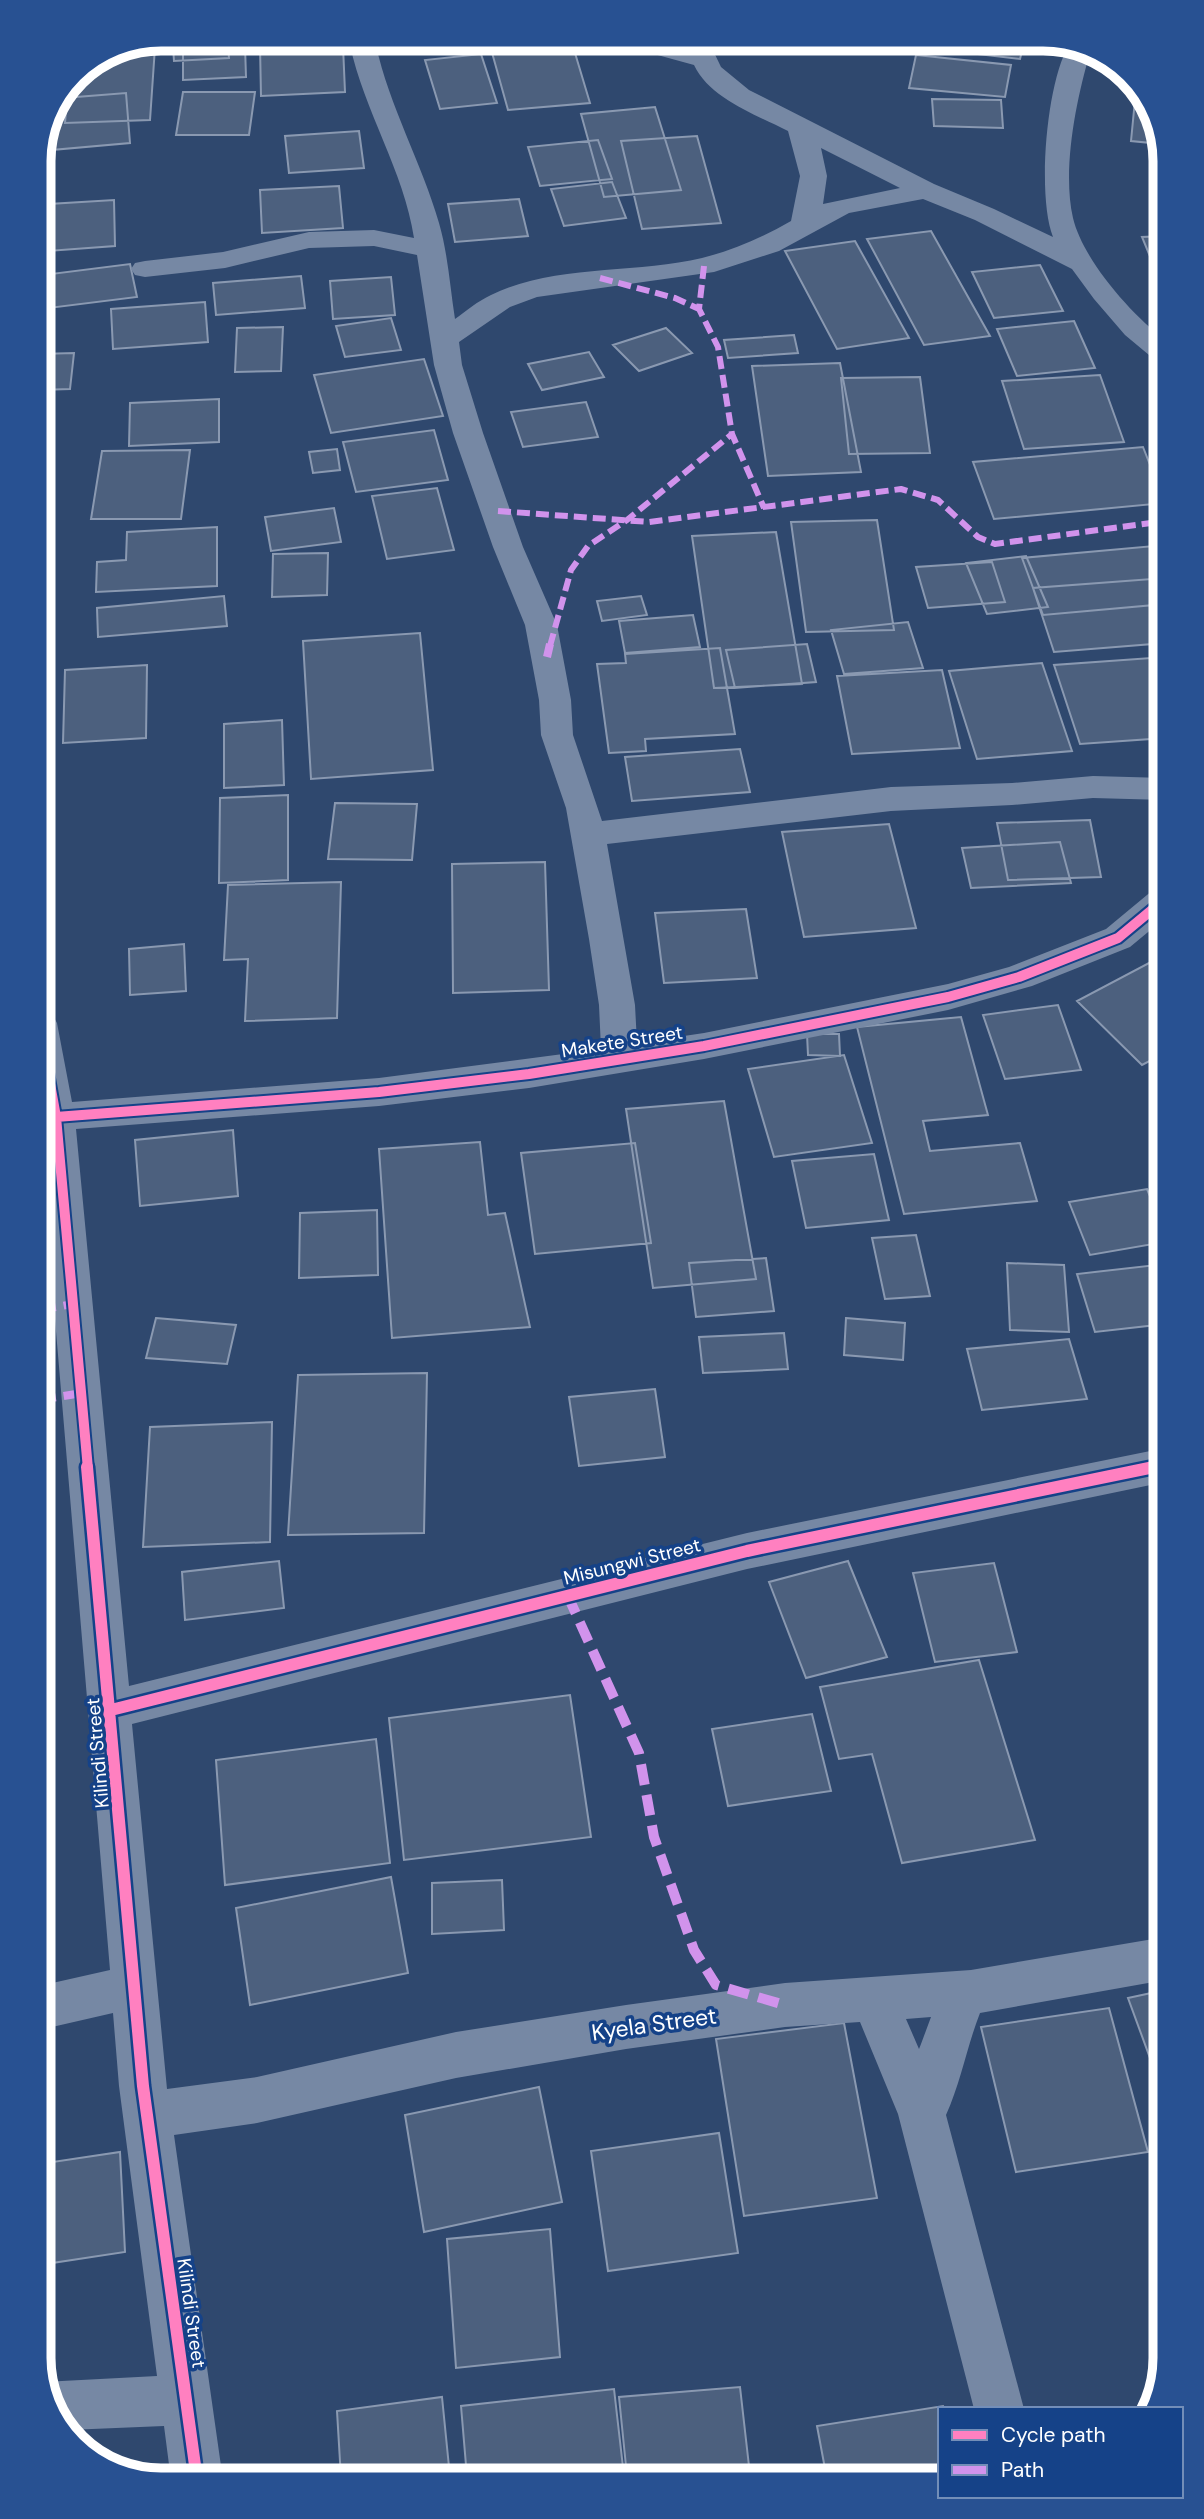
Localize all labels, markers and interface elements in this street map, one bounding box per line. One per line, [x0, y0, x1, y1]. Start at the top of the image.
street label: Makete Street [560, 1020, 685, 1063]
street label: Misungwi Street [561, 1532, 703, 1591]
street label: Kilindi Street [80, 1697, 115, 1809]
street label: Kyela Street [590, 2000, 718, 2048]
street label: Kilindi Street [171, 2257, 212, 2370]
legend [938, 2407, 1183, 2498]
text: Cycle path [1001, 2421, 1106, 2449]
text: Path [1001, 2456, 1044, 2484]

